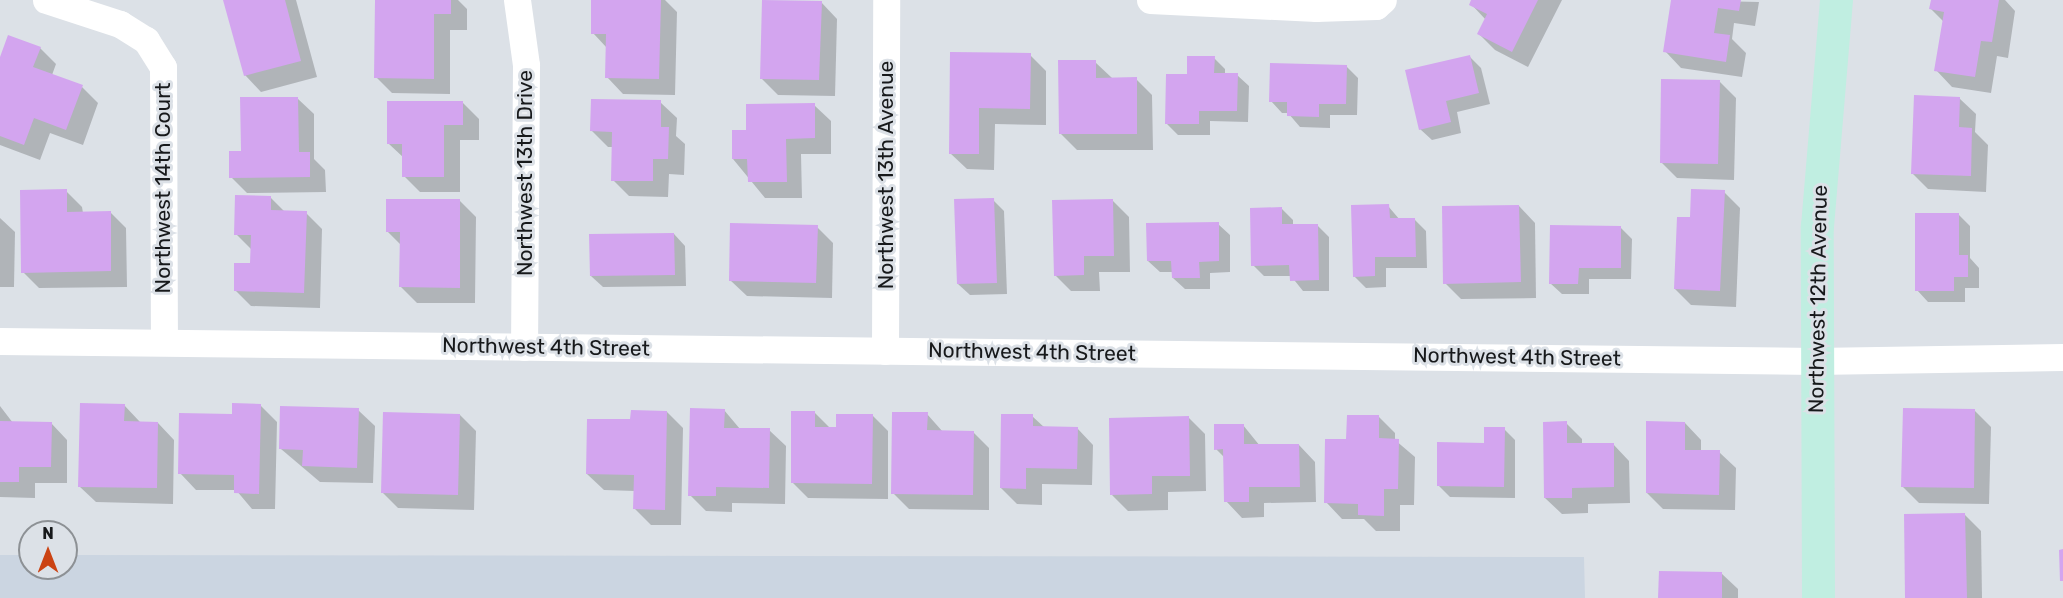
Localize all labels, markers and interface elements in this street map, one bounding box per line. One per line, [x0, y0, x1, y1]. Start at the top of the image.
street label: Northwest 13th Avenue [873, 60, 899, 290]
street label: Northwest 13th Drive [512, 70, 538, 276]
street label: Northwest 14th Court [150, 83, 176, 293]
street label: Northwest 12th Avenue [1803, 184, 1833, 414]
street label: Northwest 4th Street [442, 333, 650, 361]
street label: Northwest 4th Street [928, 338, 1136, 366]
street label: Northwest 4th Street [1413, 343, 1621, 371]
north arrow [18, 520, 78, 580]
text: N [42, 524, 54, 543]

